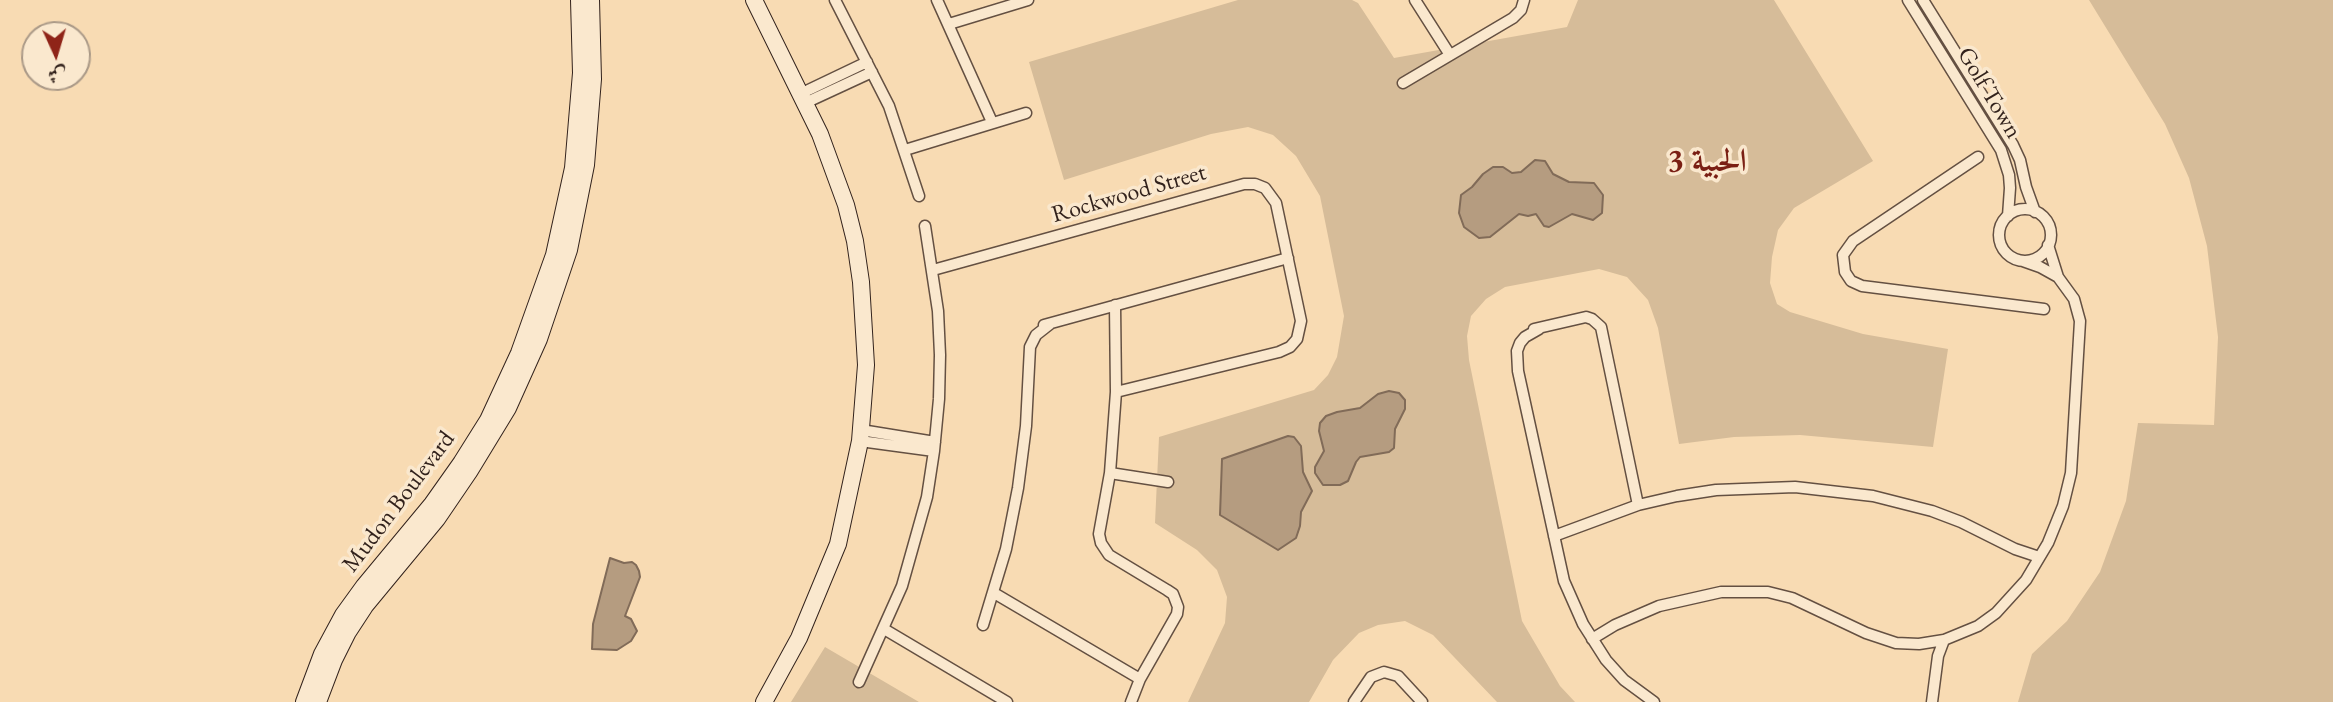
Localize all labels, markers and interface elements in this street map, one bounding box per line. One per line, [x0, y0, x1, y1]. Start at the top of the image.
north arrow [21, 21, 91, 91]
street label: Golf Town [1951, 42, 2027, 144]
text: ش [47, 62, 68, 89]
district label: الحبية 3 [1667, 143, 1747, 181]
street label: Rockwood Street [1048, 158, 1210, 230]
street label: Mudon Boulevard [337, 426, 461, 578]

